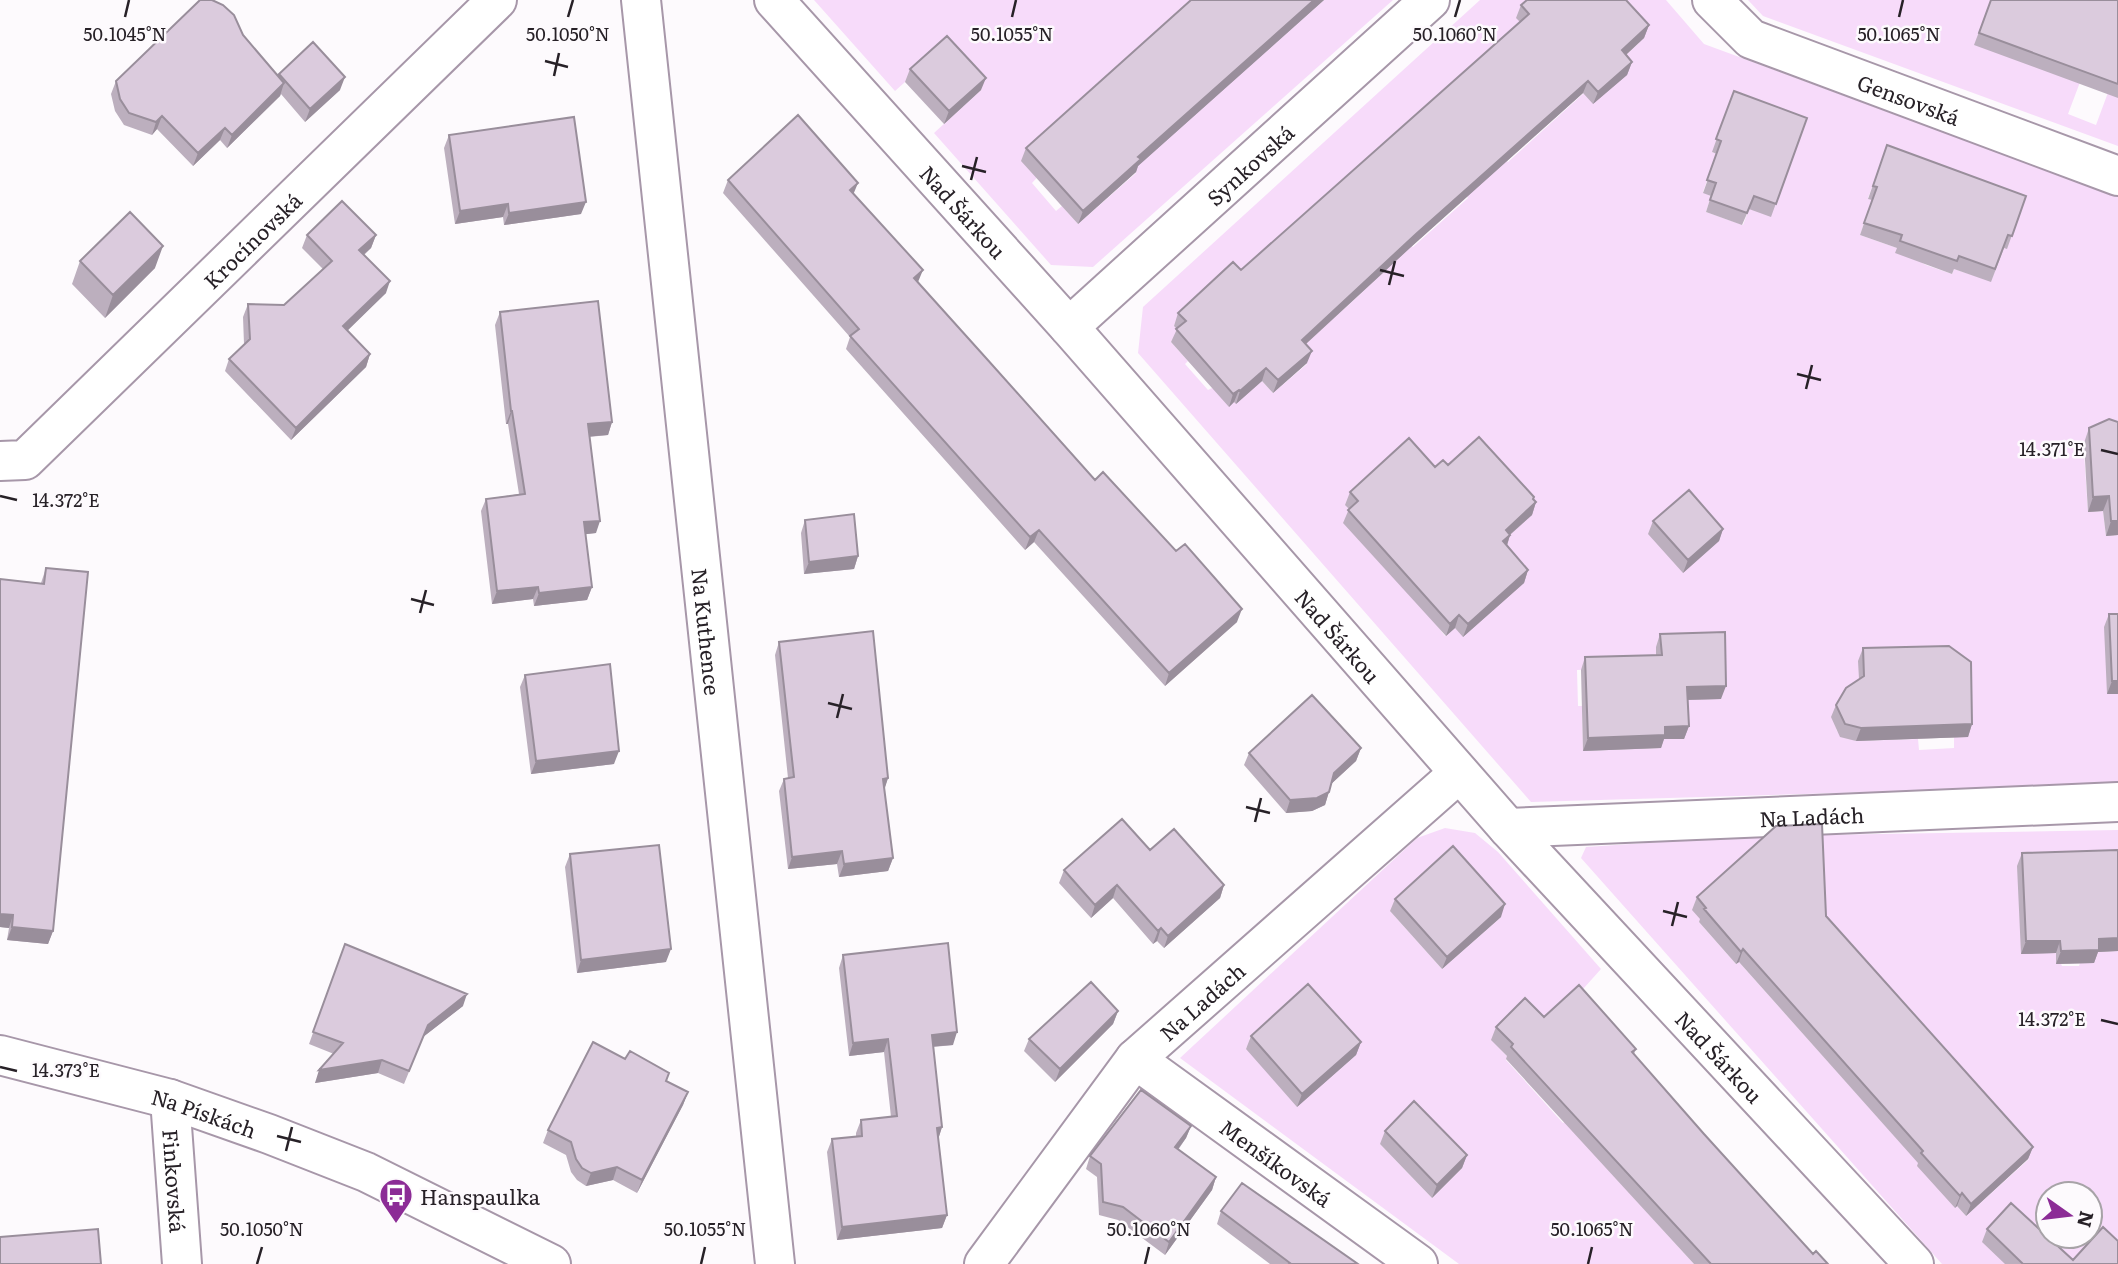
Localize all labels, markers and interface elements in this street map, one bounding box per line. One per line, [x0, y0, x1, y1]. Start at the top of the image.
text: 50.1045°N [83, 20, 167, 47]
text: 50.1050°N [526, 20, 610, 47]
text: 50.1055°N [971, 20, 1053, 47]
text: 50.1060°N [1413, 20, 1497, 47]
text: 50.1065°N [1857, 20, 1941, 47]
street label: Gensovská [1854, 65, 1965, 132]
street label: Synkovská [1199, 116, 1300, 212]
street label: Nad Šárkou [914, 157, 1015, 264]
street label: Krocínovská [195, 184, 308, 295]
text: 14.371°E [2019, 435, 2085, 462]
text: 14.372°E [32, 486, 100, 513]
street label: Na Kuthence [686, 566, 730, 697]
street label: Nad Šárkou [1289, 581, 1389, 689]
street label: Na Ladách [1759, 797, 1865, 833]
street label: Na Ladách [1152, 954, 1251, 1047]
street label: Nad Šárkou [1669, 1003, 1771, 1109]
text: 14.372°E [2018, 1005, 2086, 1032]
text: 14.373°E [32, 1056, 100, 1083]
street label: Na Pískách [148, 1079, 261, 1144]
street label: Menšíkovská [1214, 1110, 1340, 1213]
street label: Finkovská [157, 1128, 195, 1234]
bus stop icon: Hanspaulka [377, 1176, 415, 1225]
place label: Hanspaulka [420, 1180, 541, 1211]
north arrow [2034, 1180, 2104, 1250]
text: N [2071, 1208, 2102, 1231]
text: 50.1050°N [220, 1215, 304, 1242]
text: 50.1055°N [664, 1215, 746, 1242]
text: 50.1060°N [1107, 1215, 1191, 1242]
text: 50.1065°N [1550, 1215, 1634, 1242]

